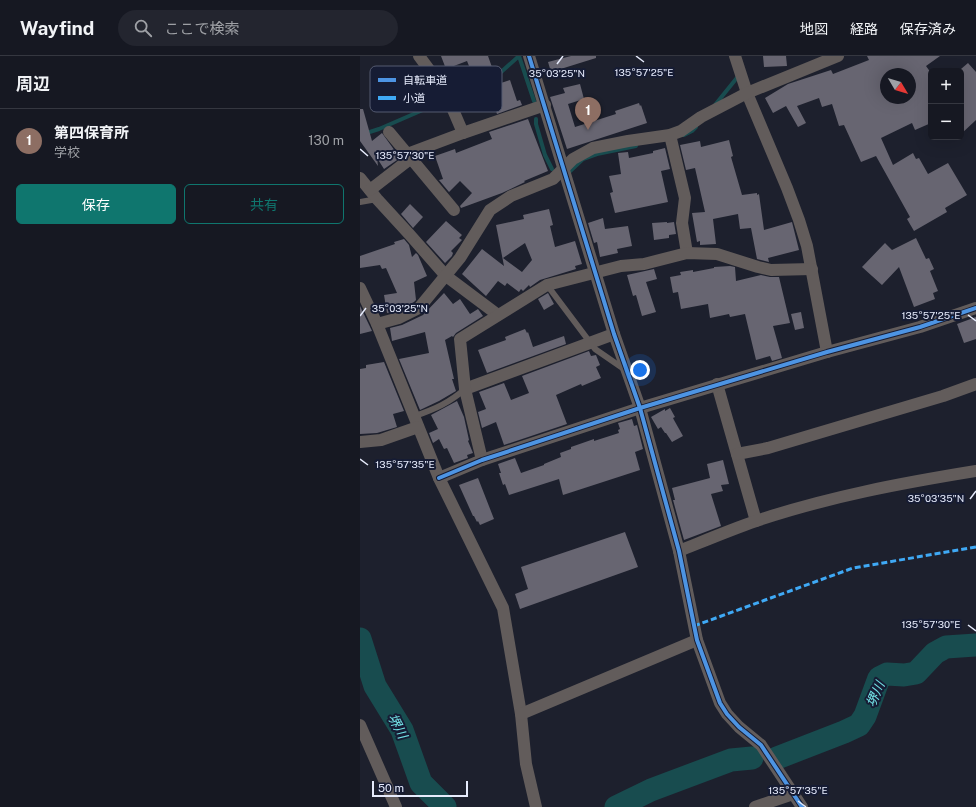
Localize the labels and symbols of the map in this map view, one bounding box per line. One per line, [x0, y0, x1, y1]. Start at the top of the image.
legend [370, 66, 502, 112]
text: 135°57'25"E [614, 66, 674, 78]
text: 35°03'25"N [529, 67, 585, 79]
north arrow [880, 68, 916, 104]
text: 自転車道 [403, 74, 447, 86]
text: 小道 [403, 92, 425, 104]
pin: 1 [575, 97, 601, 130]
text: 135°57'30"E [375, 149, 435, 161]
text: 35°03'25"N [372, 302, 428, 314]
text: 135°57'25"E [901, 309, 961, 321]
your location [630, 360, 650, 380]
text: 135°57'35"E [375, 458, 435, 470]
text: 35°03'35"N [908, 492, 964, 504]
text: 135°57'30"E [901, 618, 961, 630]
water label: 堺川 [863, 677, 888, 709]
water label: 堺川 [385, 711, 411, 743]
scale bar [372, 779, 468, 798]
text: 135°57'35"E [768, 784, 828, 796]

